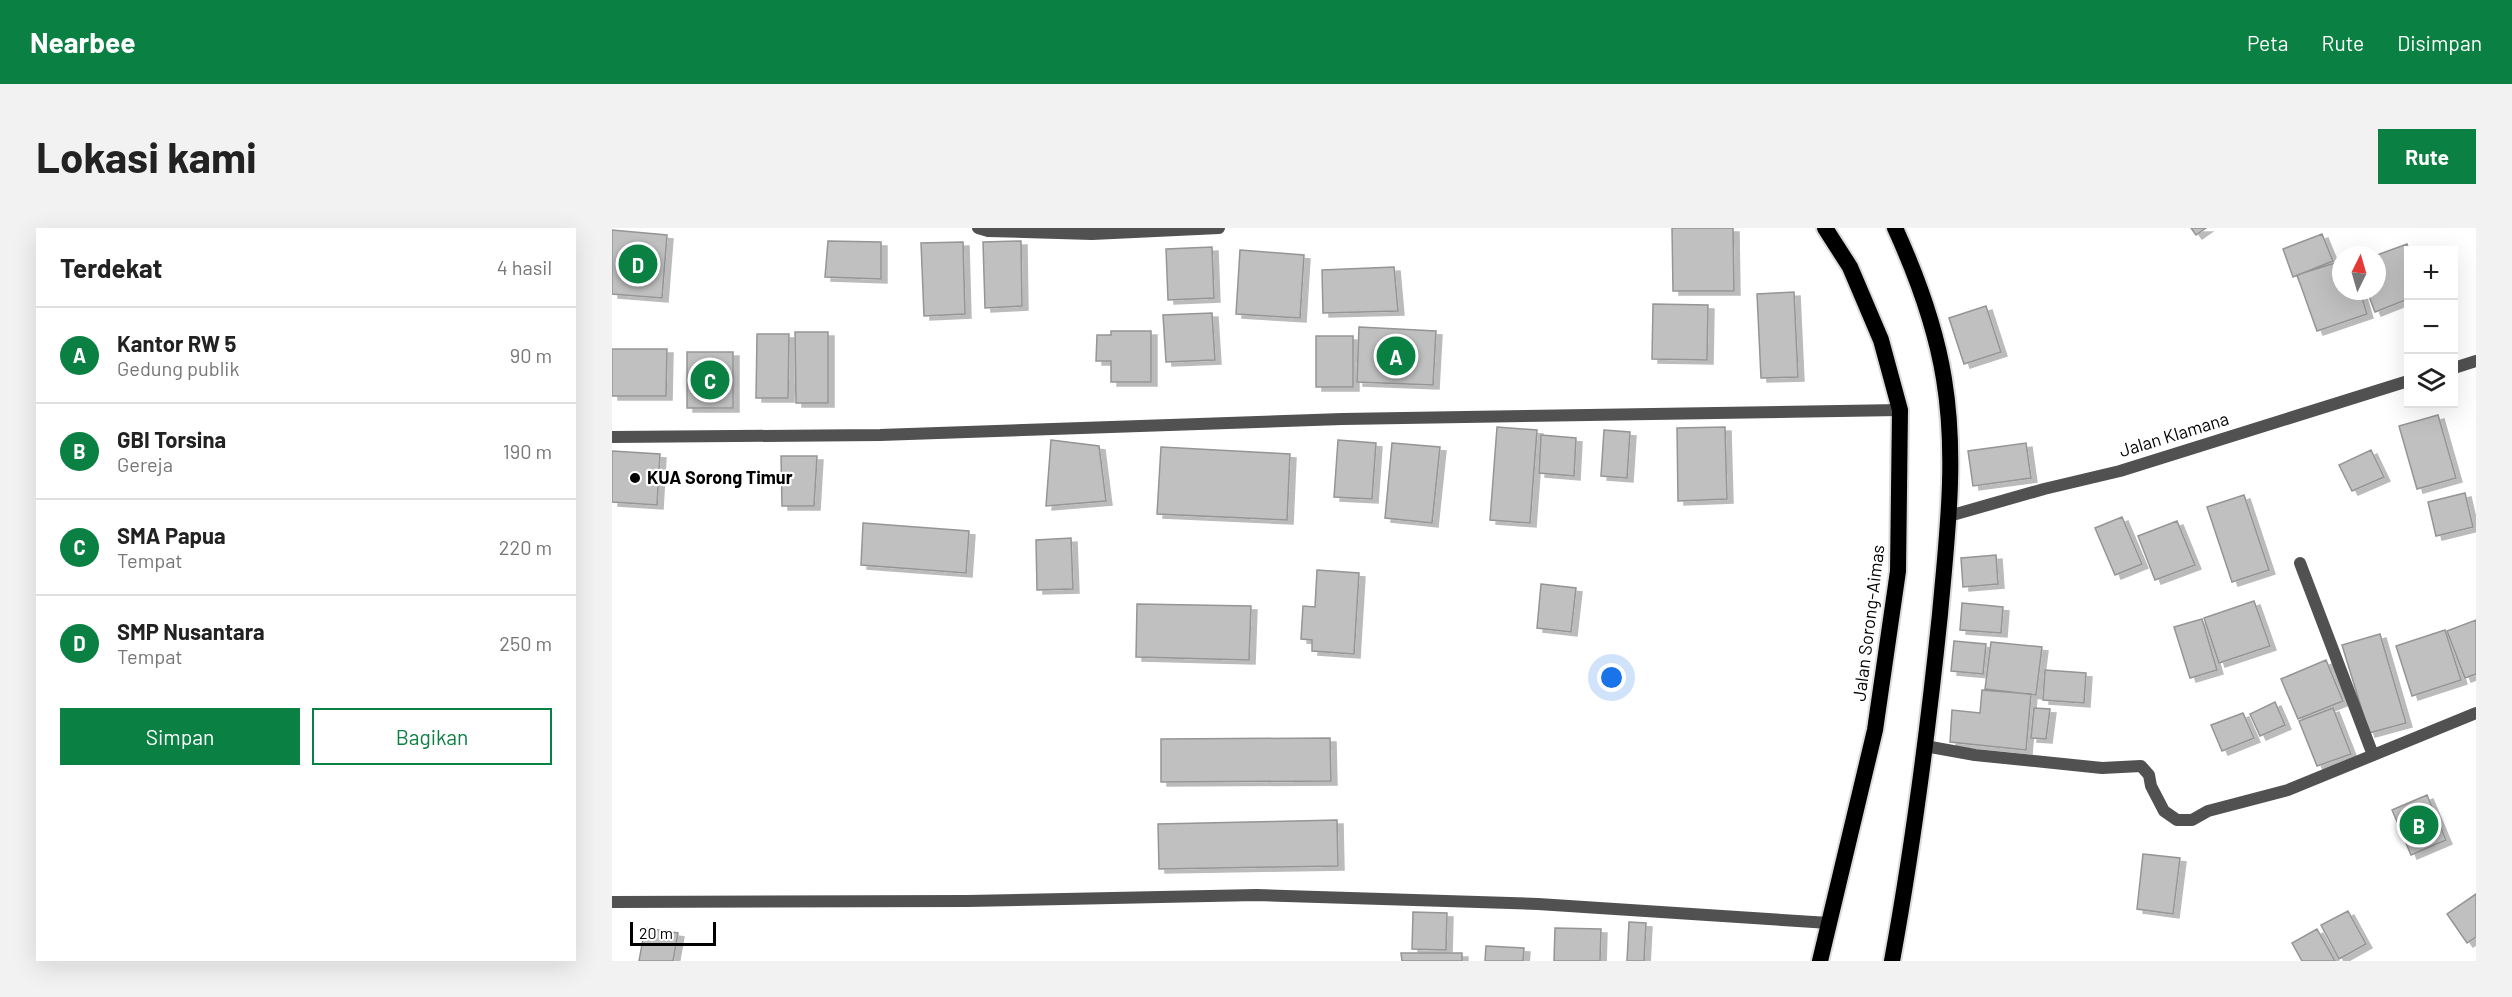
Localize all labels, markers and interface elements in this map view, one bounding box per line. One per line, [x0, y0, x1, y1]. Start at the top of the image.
text: Nearbee [30, 25, 136, 59]
text: Peta [2247, 30, 2289, 55]
text: Rute [2322, 30, 2364, 55]
text: Disimpan [2397, 30, 2482, 55]
button: Rute [2378, 129, 2476, 184]
text: Lokasi kami [36, 131, 257, 181]
pin: D [618, 242, 658, 286]
north arrow [2332, 246, 2386, 300]
map controls [2404, 246, 2458, 408]
button: + [2404, 246, 2458, 300]
text: Terdekat [60, 252, 162, 283]
text: 4 hasil [497, 255, 552, 279]
button: − [2404, 300, 2458, 354]
text: Kantor RW 5 [117, 330, 236, 356]
pin: A [1376, 334, 1416, 378]
text: A [73, 343, 86, 367]
text: 90 m [510, 343, 552, 367]
button: layers [2404, 354, 2458, 408]
text: Gedung publik [117, 356, 239, 380]
pin: C [690, 358, 730, 402]
street label: Jalan Klamana [2116, 407, 2231, 461]
text: GBI Torsina [117, 426, 226, 452]
text: B [73, 439, 86, 463]
text: 190 m [503, 439, 552, 463]
text: Gereja [117, 452, 173, 476]
place label: KUA Sorong Timur [647, 466, 793, 488]
marker: KUA Sorong Timur [628, 471, 642, 485]
text: SMA Papua [117, 522, 226, 548]
text: C [73, 535, 86, 559]
text: 220 m [499, 535, 552, 559]
street label: Jalan Sorong-Aimas [1847, 543, 1889, 702]
text: Tempat [117, 548, 183, 572]
text: SMP Nusantara [117, 618, 265, 644]
text: D [73, 631, 86, 655]
text: 250 m [499, 631, 552, 655]
text: Tempat [117, 644, 183, 668]
your location [1597, 663, 1626, 692]
button: Simpan [60, 708, 300, 765]
button: Bagikan [312, 708, 552, 765]
pin: B [2400, 802, 2438, 848]
scale bar [630, 919, 716, 946]
text: 20 m [639, 923, 673, 942]

